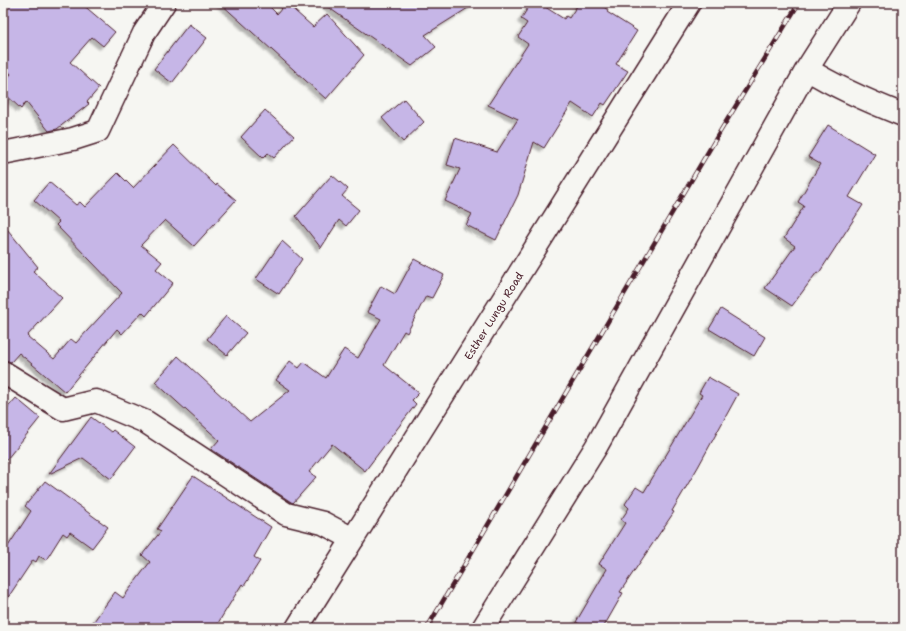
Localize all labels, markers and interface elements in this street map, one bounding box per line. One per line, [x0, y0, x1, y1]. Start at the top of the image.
street label: Esther Lungu Road [461, 269, 527, 363]

